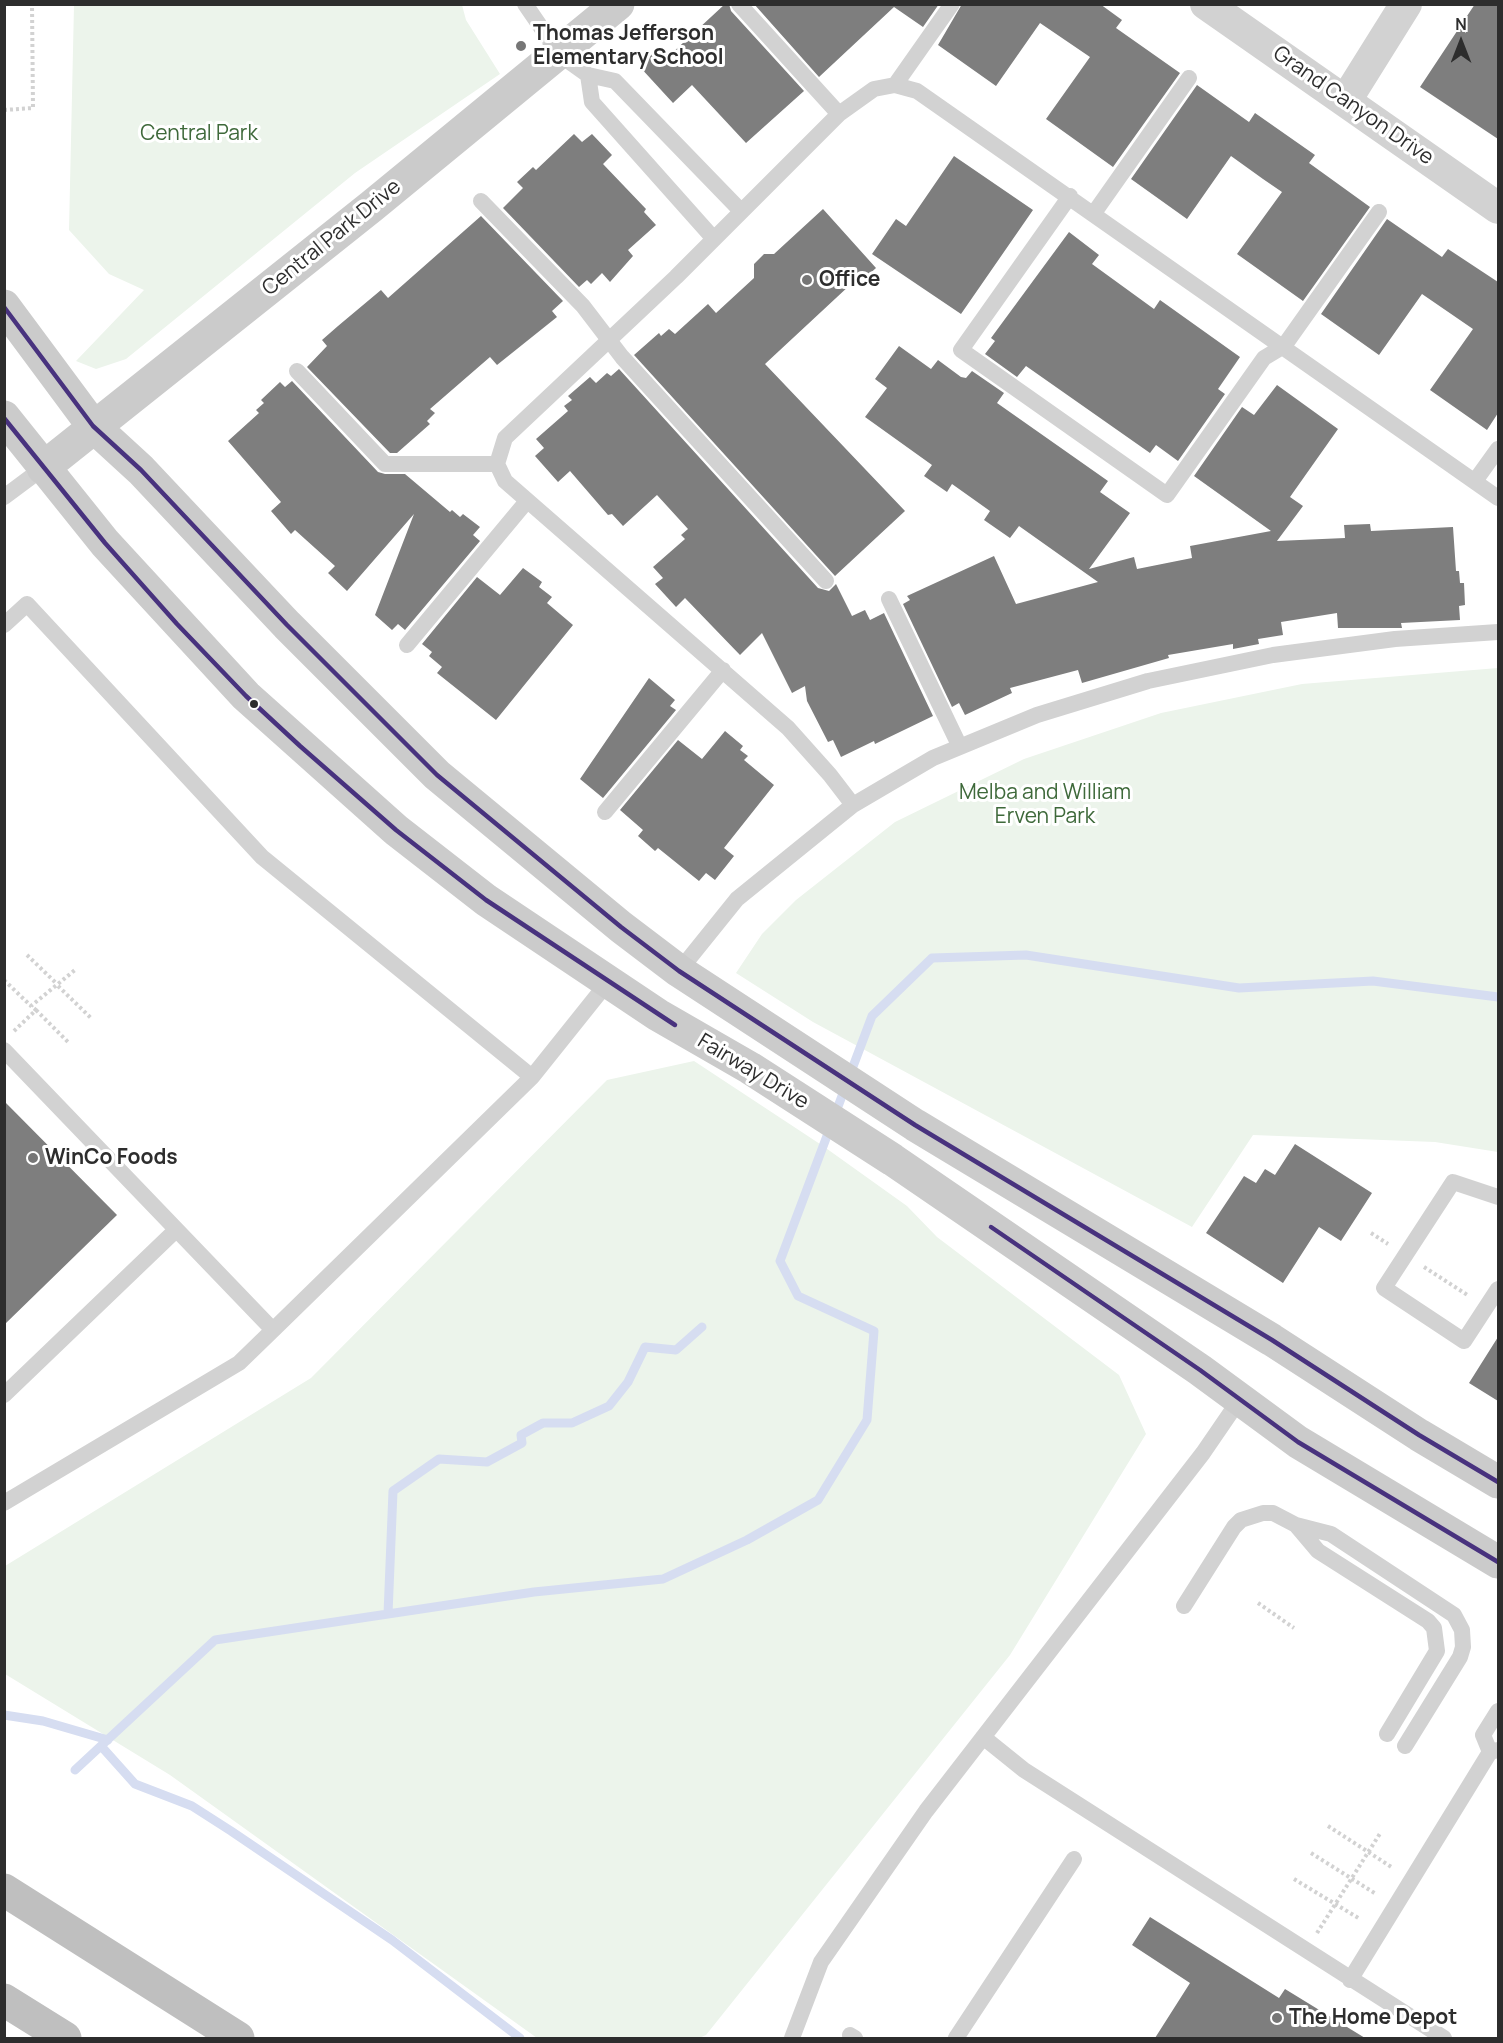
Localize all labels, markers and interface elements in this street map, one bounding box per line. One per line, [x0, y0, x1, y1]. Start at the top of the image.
north arrow [1431, 12, 1491, 72]
text: N [1455, 13, 1467, 35]
place label: Thomas Jefferson Elementary School [533, 21, 724, 71]
marker: Thomas Jefferson Elementary School [514, 39, 528, 53]
street label: Grand Canyon Drive [1268, 41, 1438, 171]
park label: Central Park [140, 121, 258, 147]
street label: Central Park Drive [258, 174, 406, 302]
place label: Office [819, 267, 880, 293]
marker: Office [800, 273, 814, 287]
unlabelled marker [248, 698, 260, 710]
park label: Melba and William Erven Park [959, 780, 1131, 830]
street label: Fairway Drive [693, 1029, 813, 1115]
place label: WinCo Foods [45, 1145, 178, 1171]
marker: WinCo Foods [26, 1151, 40, 1165]
place label: The Home Depot [1289, 2005, 1457, 2031]
marker: The Home Depot [1270, 2011, 1284, 2025]

